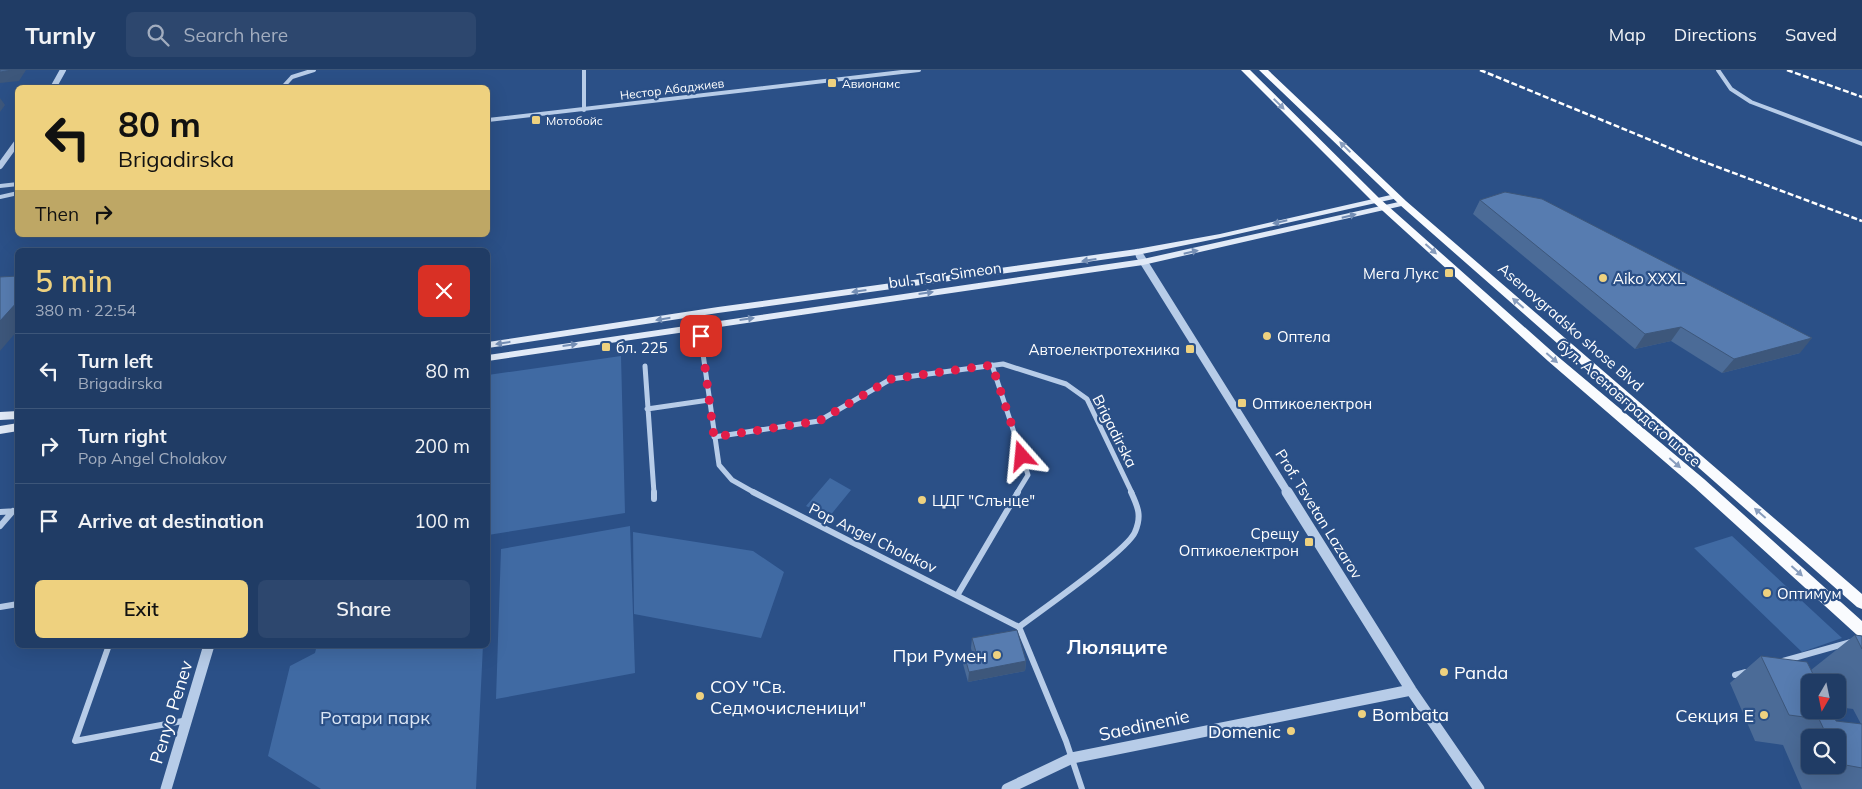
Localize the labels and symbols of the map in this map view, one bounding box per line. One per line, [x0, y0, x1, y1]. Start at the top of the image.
street label: Нестор Абаджиев [619, 75, 725, 103]
place label: Авионамс [842, 76, 900, 91]
marker: Авионамс [826, 77, 838, 89]
one-way arrow [1273, 98, 1285, 110]
place label: Мотобойс [546, 113, 603, 128]
marker: Мотобойс [530, 114, 542, 126]
one-way arrow [1339, 141, 1351, 153]
one-way arrow [1342, 212, 1357, 220]
one-way arrow [1273, 218, 1288, 226]
one-way arrow [1424, 243, 1436, 255]
one-way arrow [1183, 248, 1199, 256]
one-way arrow [1081, 256, 1097, 264]
street label: bul. Tsar Simeon [887, 258, 1003, 292]
street label: Asenovgradsko shose Blvd [1494, 259, 1648, 395]
place label: Мега Лукс [1363, 264, 1439, 283]
marker: Мега Лукс [1443, 267, 1455, 279]
place label: Aiko XXXL [1613, 269, 1685, 288]
marker: Aiko XXXL [1597, 272, 1609, 284]
one-way arrow [850, 287, 866, 295]
one-way arrow [918, 289, 934, 297]
one-way arrow [1513, 297, 1525, 309]
one-way arrow [655, 315, 671, 323]
pin [680, 315, 722, 357]
one-way arrow [740, 315, 756, 323]
place label: Оптела [1277, 327, 1331, 346]
marker: Оптела [1261, 330, 1273, 342]
street label: бул. Асеновградско шосе [1553, 335, 1705, 471]
place label: бл. 225 [616, 338, 668, 357]
one-way arrow [494, 339, 510, 347]
place label: Автоелектротехника [1029, 340, 1180, 359]
one-way arrow [563, 341, 579, 349]
marker: бл. 225 [600, 341, 612, 353]
marker: Автоелектротехника [1184, 343, 1196, 355]
one-way arrow [1545, 352, 1558, 363]
street label: Brigadirska [1089, 391, 1141, 471]
place label: Оптикоелектрон [1252, 394, 1372, 413]
marker: Оптикоелектрон [1236, 397, 1248, 409]
position arrow [995, 429, 1047, 481]
street label: Prof. Tsvetan Lazarov [1271, 446, 1367, 582]
one-way arrow [1668, 458, 1681, 469]
place label: ЦДГ "Слънце" [932, 491, 1035, 510]
marker: ЦДГ "Слънце" [916, 494, 928, 506]
street label: Pop Angel Cholakov [806, 499, 940, 577]
one-way arrow [1754, 507, 1766, 519]
place label: Срещу Оптикоелектрон [1179, 524, 1299, 560]
marker: Срещу Оптикоелектрон [1303, 536, 1315, 548]
one-way arrow [1790, 565, 1802, 577]
place label: Оптимум [1777, 584, 1842, 603]
marker: Оптимум [1761, 587, 1773, 599]
district label: Люляците [1066, 634, 1168, 659]
place label: При Румен [893, 644, 987, 667]
marker: При Румен [991, 649, 1003, 661]
street label: Penyo Penev [144, 657, 198, 766]
place label: Panda [1454, 661, 1508, 684]
marker: Panda [1438, 666, 1450, 678]
north arrow [1801, 674, 1846, 719]
place label: СОУ "Св. Седмочисленици" [710, 675, 866, 719]
marker: СОУ "Св. Седмочисленици" [694, 690, 706, 702]
place label: Bombata [1372, 703, 1449, 726]
street label: Saedinenie [1097, 704, 1191, 746]
place label: Секция E [1675, 704, 1754, 727]
park label: Ротари парк [320, 706, 430, 729]
marker: Bombata [1356, 708, 1368, 720]
marker: Секция E [1758, 709, 1770, 721]
place label: Domenic [1208, 720, 1281, 743]
marker: Domenic [1285, 725, 1297, 737]

